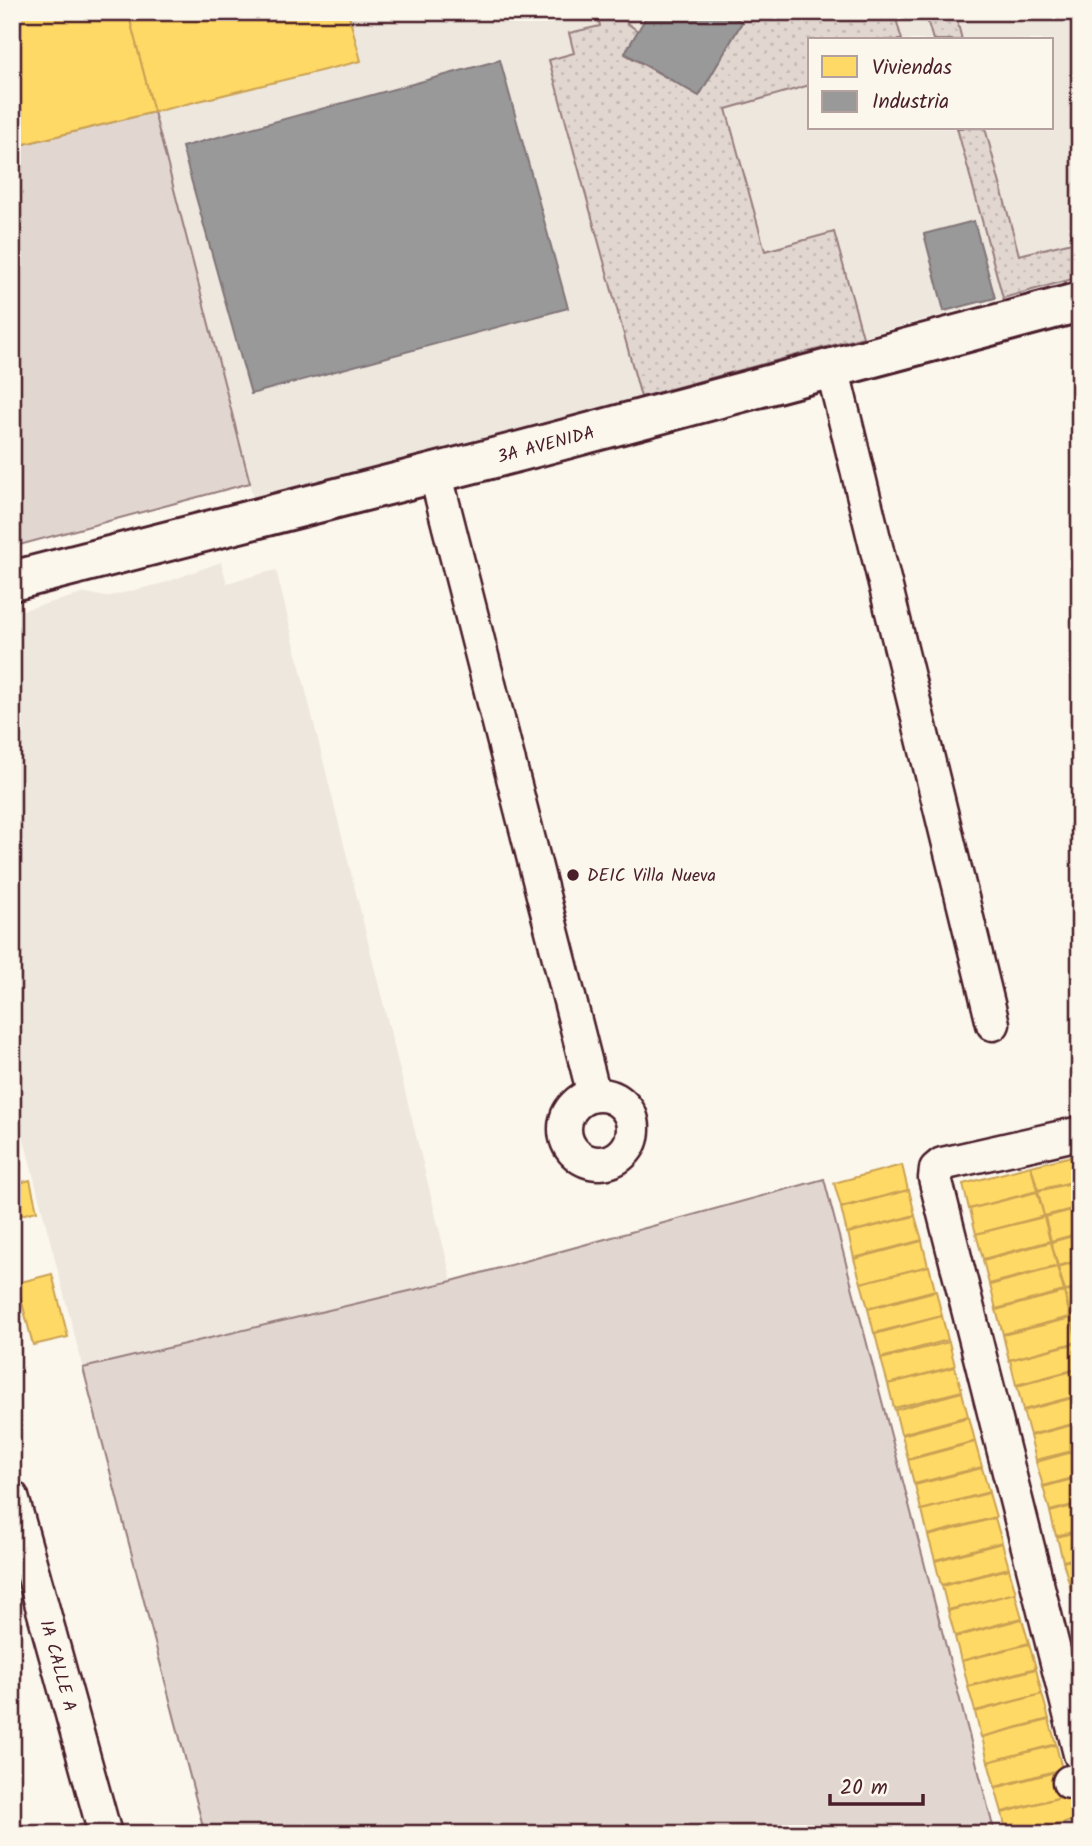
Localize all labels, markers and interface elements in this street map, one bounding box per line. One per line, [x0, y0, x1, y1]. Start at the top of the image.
legend [808, 38, 1054, 130]
text: Viviendas [872, 52, 952, 85]
text: Industria [872, 86, 949, 119]
street label: 3A AVENIDA [494, 419, 598, 473]
place label: DEIC Villa Nueva [587, 862, 716, 891]
marker: DEIC Villa Nueva [565, 867, 581, 883]
street label: 1A CALLE A [31, 1617, 84, 1715]
scale bar [830, 1762, 922, 1806]
text: 20 m [840, 1772, 888, 1805]

